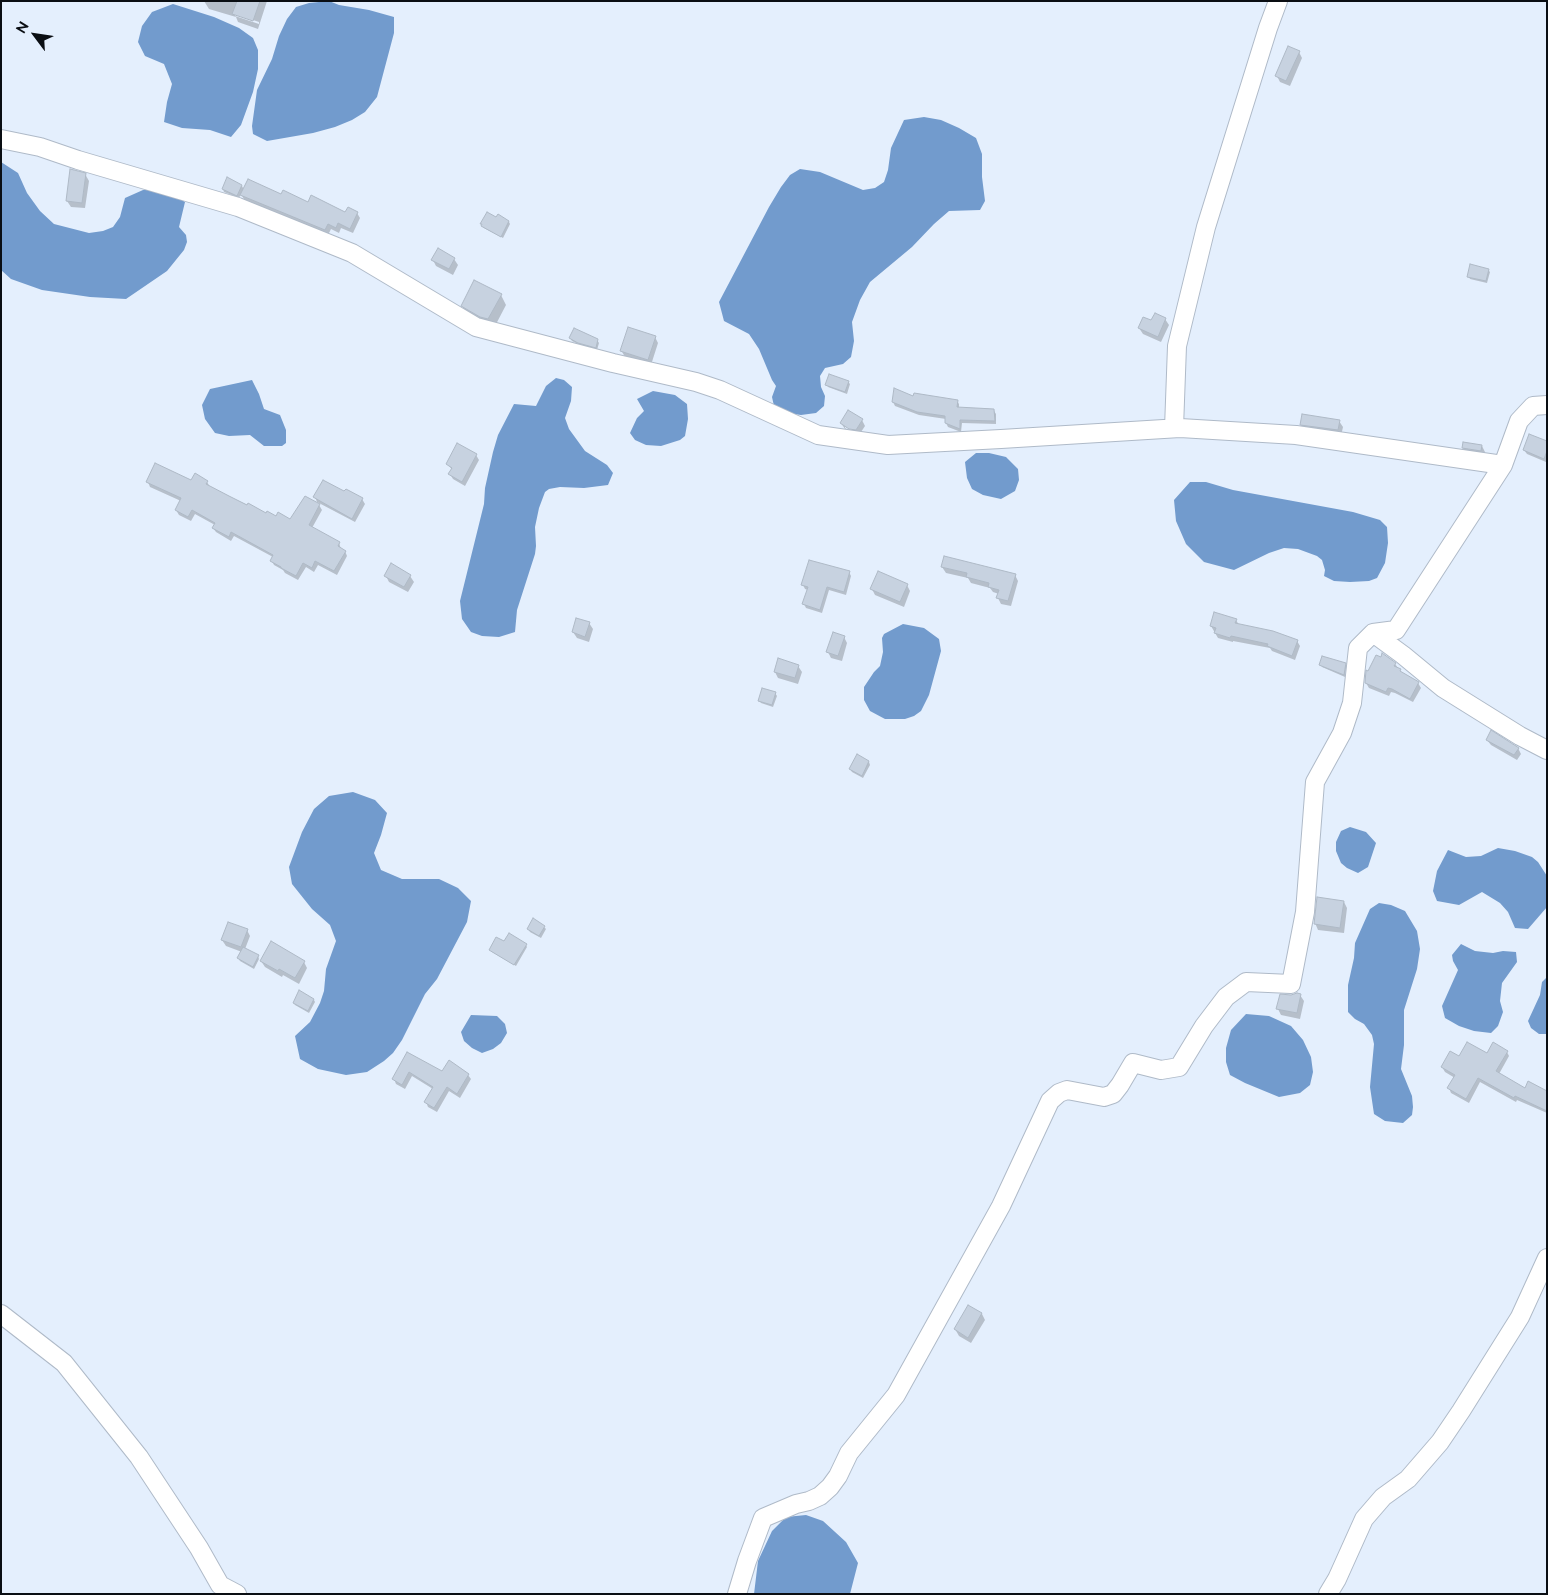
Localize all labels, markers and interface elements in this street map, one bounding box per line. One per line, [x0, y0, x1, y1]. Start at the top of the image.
north arrow [10, 10, 60, 60]
text: N [13, 19, 32, 36]

